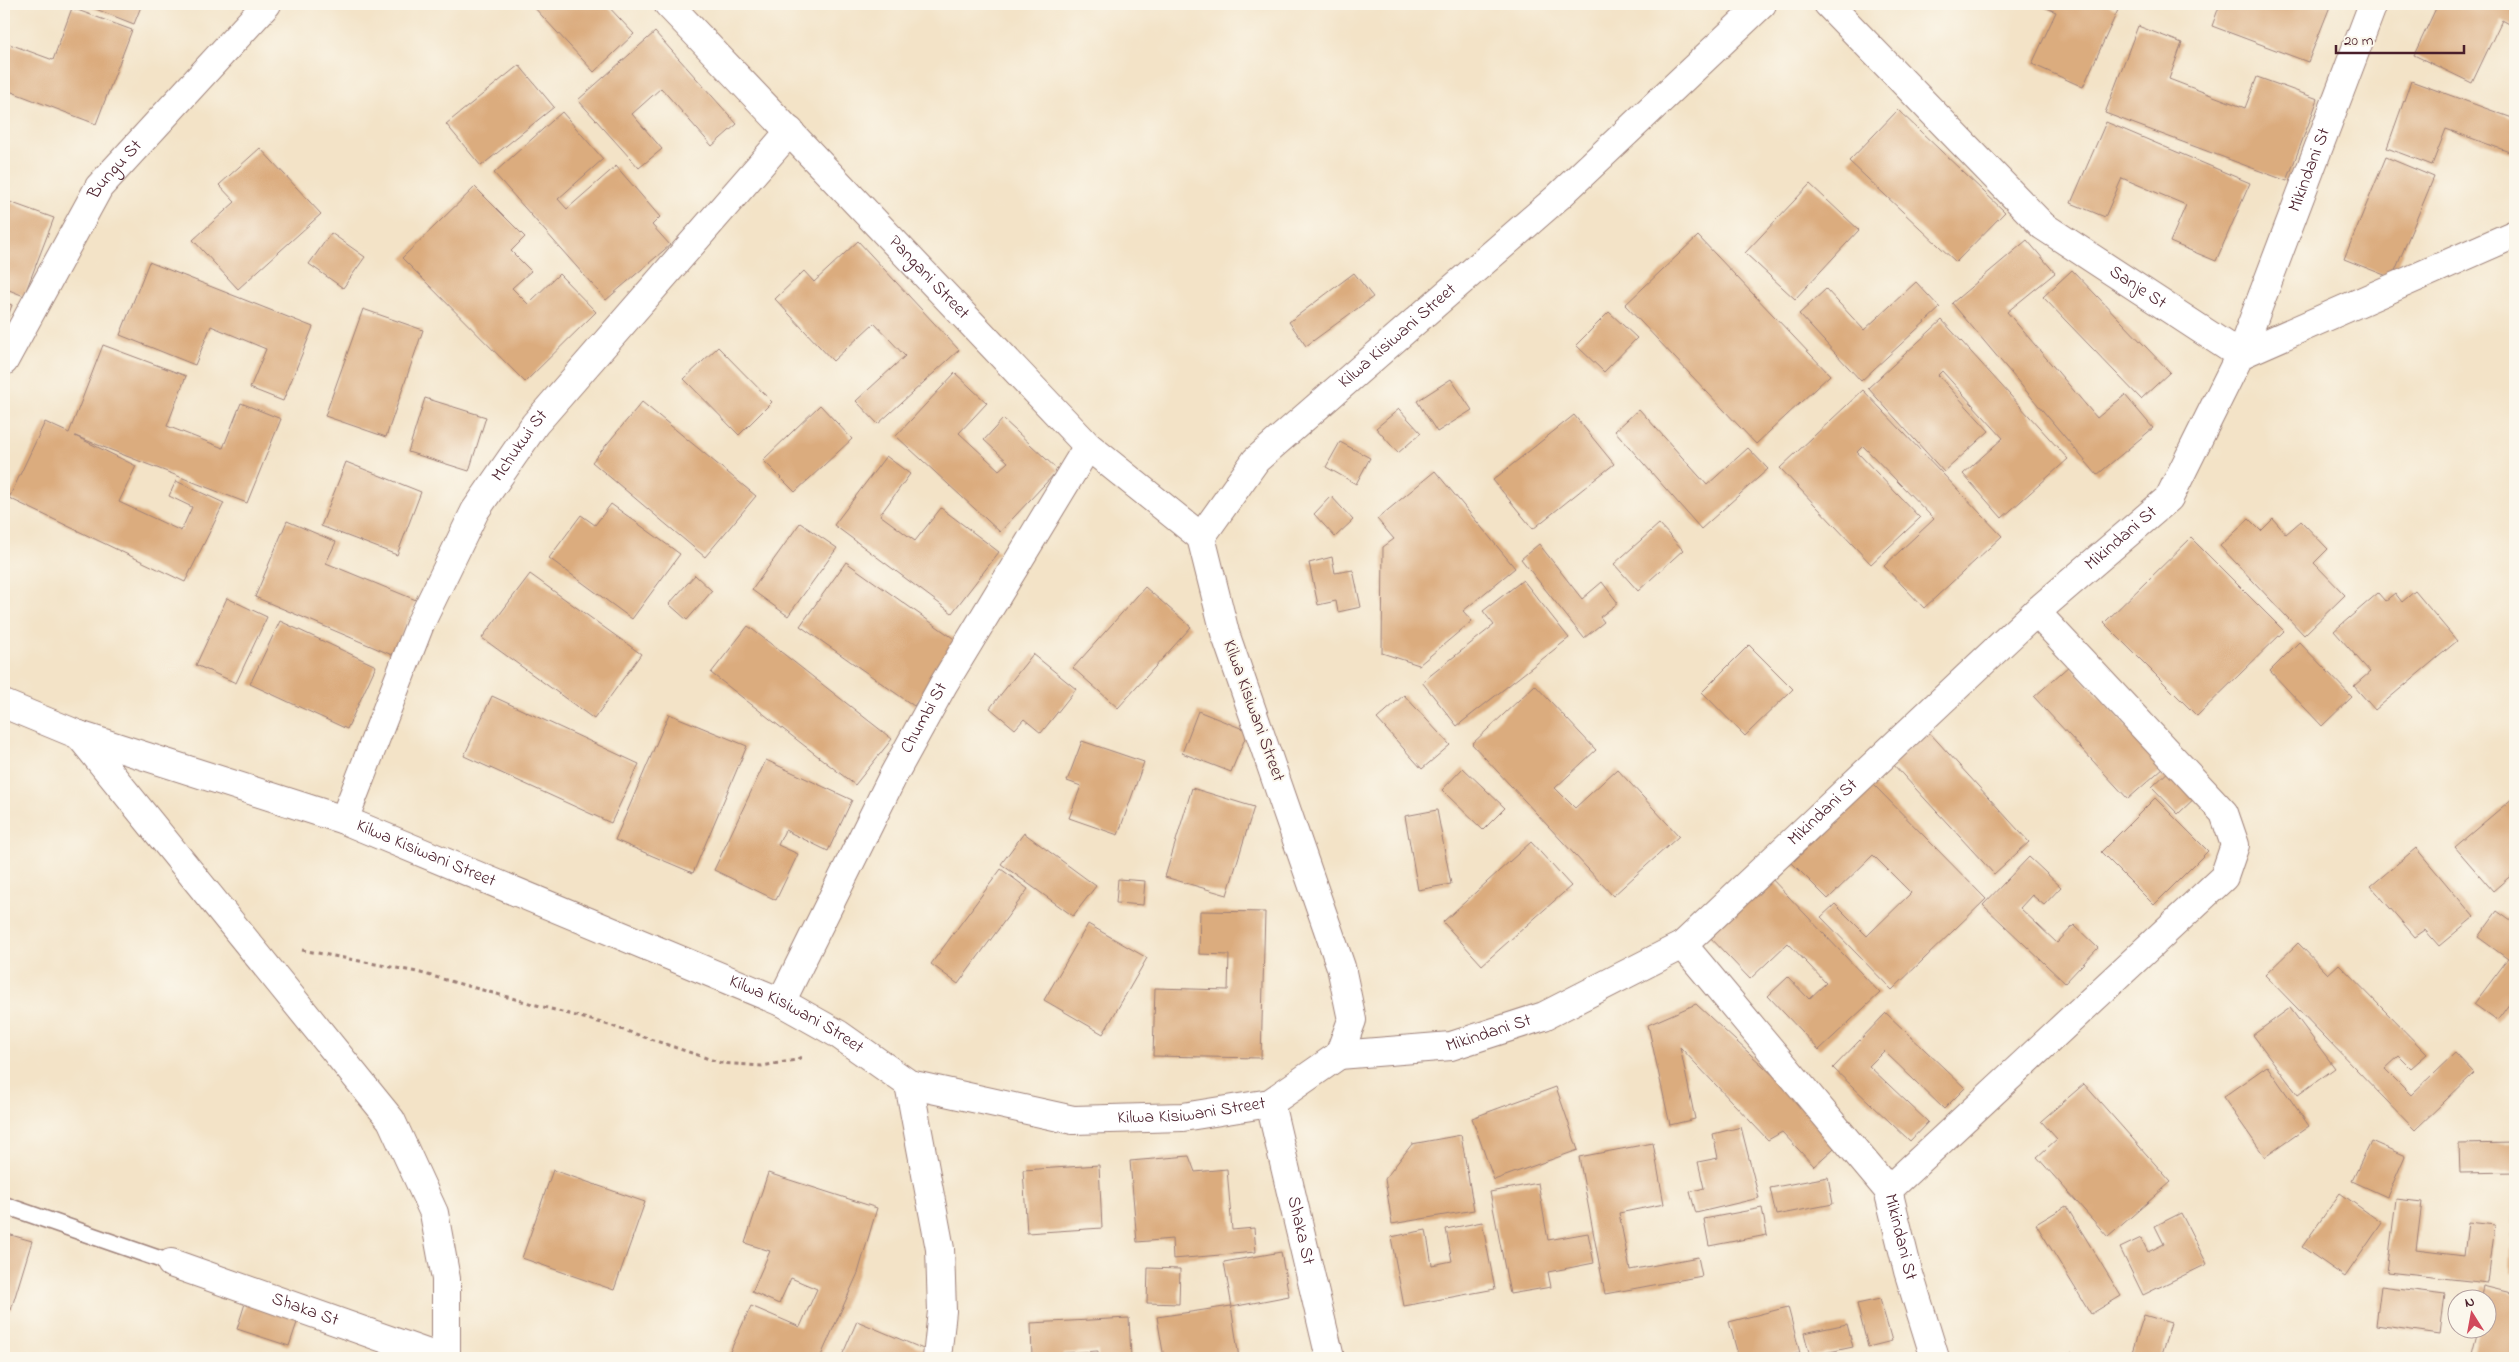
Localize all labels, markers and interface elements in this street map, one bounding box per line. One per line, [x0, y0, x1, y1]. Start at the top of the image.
scale bar [2336, 22, 2464, 54]
text: 20 m [2344, 30, 2374, 52]
street label: Mikindani St [2282, 124, 2338, 216]
street label: Bungu St [81, 134, 149, 205]
street label: Pangani Street [882, 230, 975, 326]
street label: Sanje St [2104, 259, 2171, 316]
street label: Kilwa Kisiwani Street [1333, 278, 1463, 395]
street label: Mchukwi St [486, 404, 555, 487]
street label: Mikindani St [2079, 500, 2163, 577]
street label: Kilwa Kisiwani Street [1215, 637, 1291, 785]
street label: Chumbi St [895, 678, 955, 759]
street label: Mikindani St [1782, 773, 1864, 852]
street label: Kilwa Kisiwani Street [352, 813, 500, 895]
street label: Kilwa Kisiwani Street [725, 969, 869, 1061]
street label: Mikindani St [1443, 1008, 1535, 1060]
street label: Kilwa Kisiwani Street [1117, 1091, 1268, 1132]
street label: Mikindani St [1876, 1191, 1923, 1284]
street label: Shaka St [1279, 1194, 1321, 1267]
street label: Shaka St [268, 1286, 342, 1334]
north arrow [2446, 1290, 2496, 1340]
text: N [2463, 1292, 2476, 1314]

